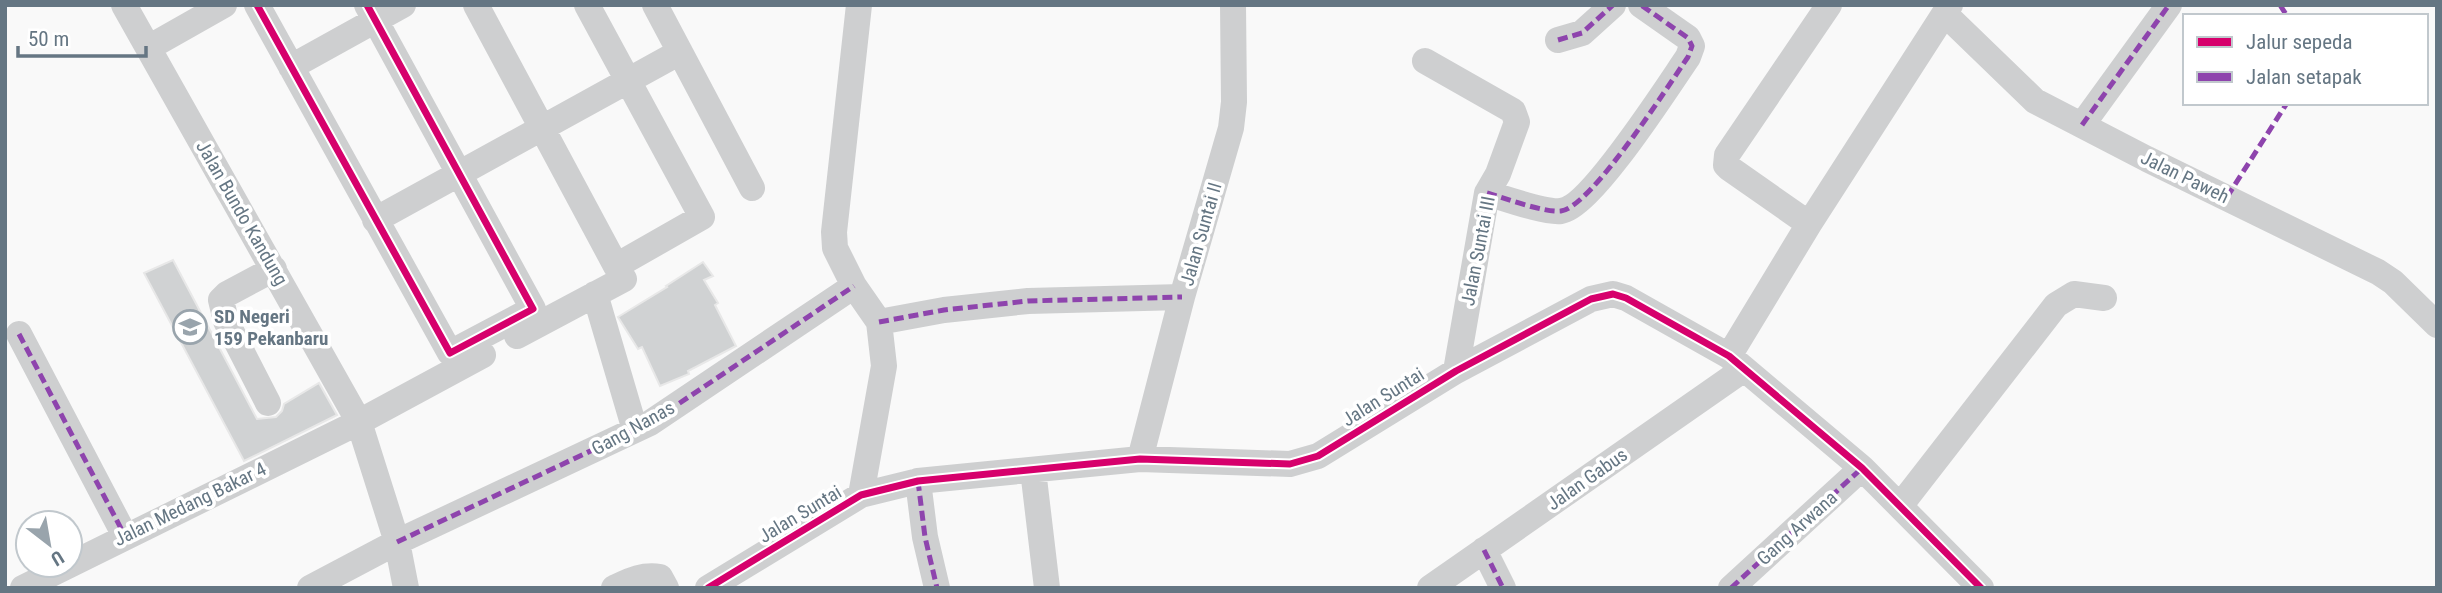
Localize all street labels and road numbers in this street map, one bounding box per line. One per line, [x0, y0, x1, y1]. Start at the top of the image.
street label: Jalan Bundo Kandung [191, 137, 293, 289]
street label: Jalan Paweh [2137, 146, 2233, 208]
street label: Jalan Suntai II [1175, 180, 1227, 288]
street label: Jalan Suntai III [1456, 194, 1500, 308]
street label: Jalan Suntai [1338, 363, 1428, 431]
street label: Gang Nanas [588, 396, 678, 460]
street label: Jalan Gabus [1542, 443, 1632, 515]
street label: Jalan Medang Bakar 4 [110, 457, 270, 551]
street label: Jalan Suntai [754, 480, 846, 548]
street label: Gang Arwana [1752, 486, 1842, 570]

